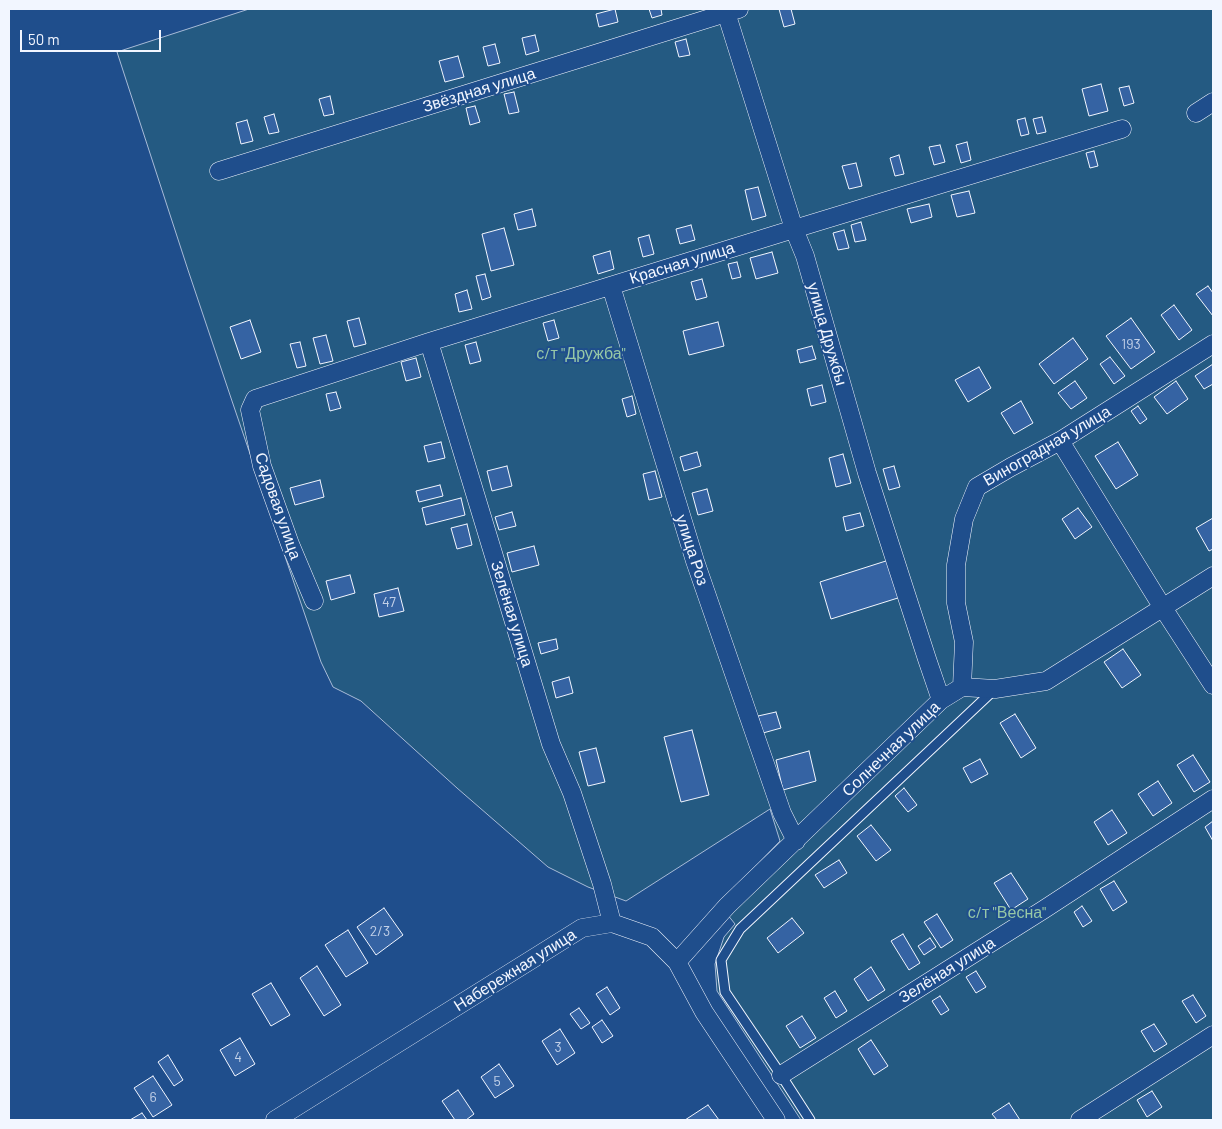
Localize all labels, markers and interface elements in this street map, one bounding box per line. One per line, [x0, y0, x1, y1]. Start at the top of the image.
scale bar [22, 20, 164, 52]
text: 50 m [28, 30, 60, 48]
street label: Звёздная улица [420, 64, 538, 116]
street label: Красная улица [627, 238, 737, 288]
street label: улица Дружбы [803, 280, 851, 388]
house number: 193 [1121, 336, 1141, 352]
park label: с/т "Дружба" [536, 344, 626, 364]
street label: Виноградная улица [980, 402, 1114, 490]
street label: Садовая улица [251, 450, 305, 562]
street label: улица Роз [672, 512, 712, 588]
street label: Зелёная улица [487, 559, 537, 669]
house number: 47 [382, 594, 396, 610]
street label: Солнечная улица [838, 697, 944, 801]
park label: с/т "Весна" [968, 903, 1046, 923]
house number: 2/3 [370, 923, 390, 939]
street label: Набережная улица [450, 925, 580, 1015]
street label: Зелёная улица [895, 933, 999, 1007]
house number: 3 [554, 1039, 562, 1055]
house number: 4 [234, 1049, 242, 1065]
house number: 5 [493, 1073, 501, 1089]
house number: 6 [149, 1089, 157, 1105]

